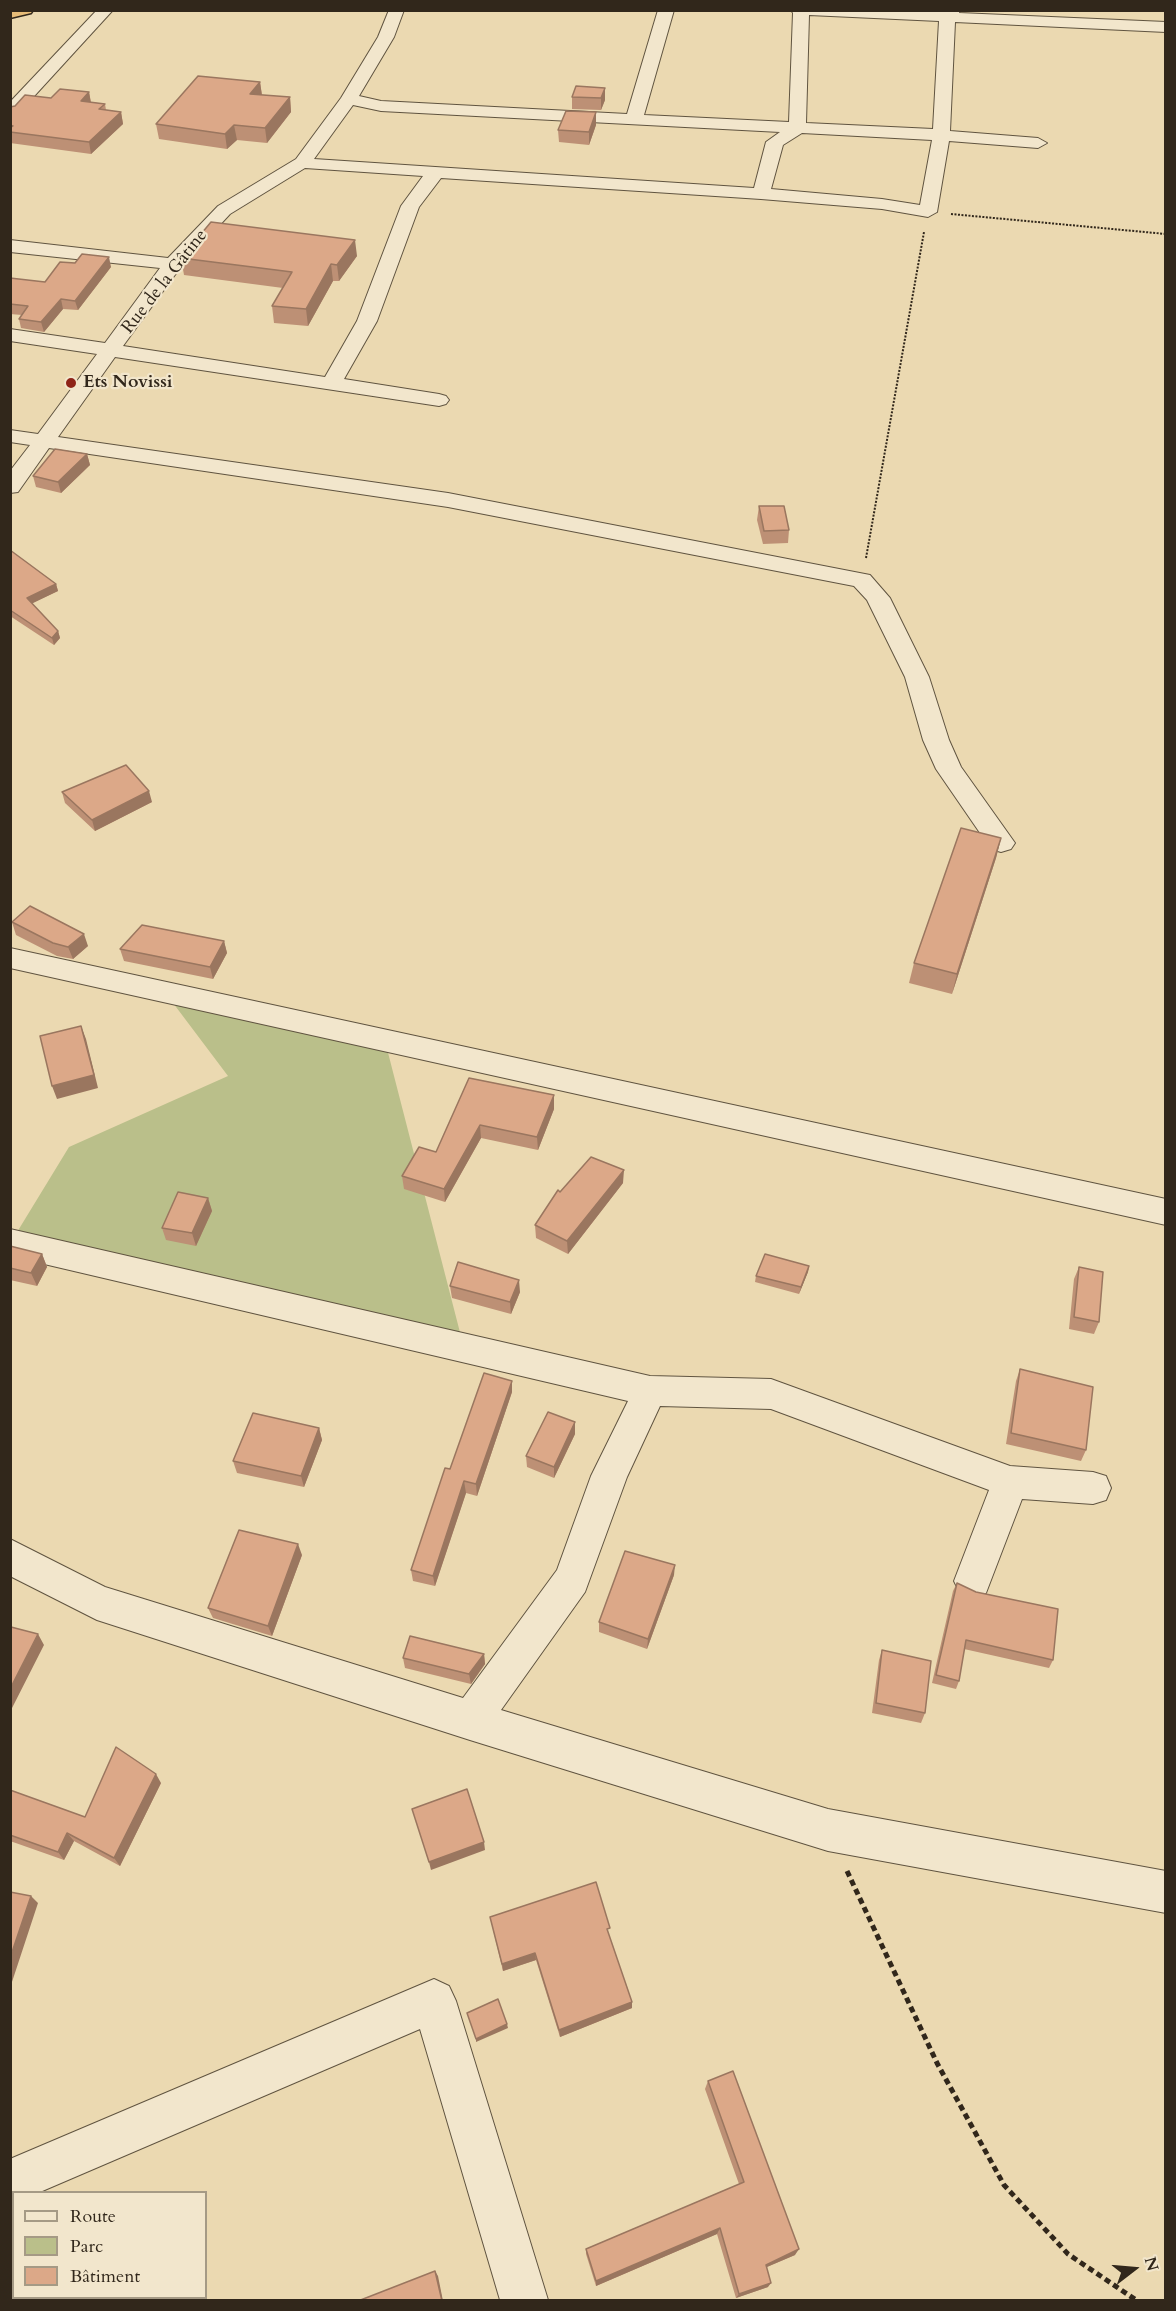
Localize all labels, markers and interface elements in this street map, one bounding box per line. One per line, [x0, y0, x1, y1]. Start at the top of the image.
street label: Rue de la Gâtine [118, 226, 212, 338]
place label: Ets Novissi [83, 372, 173, 394]
marker: Ets Novissi [64, 376, 78, 390]
legend [12, 2191, 207, 2299]
text: Route [70, 2204, 116, 2229]
text: Parc [70, 2234, 103, 2259]
north arrow [1104, 2239, 1164, 2299]
text: N [1139, 2254, 1164, 2274]
text: Bâtiment [70, 2264, 140, 2289]

